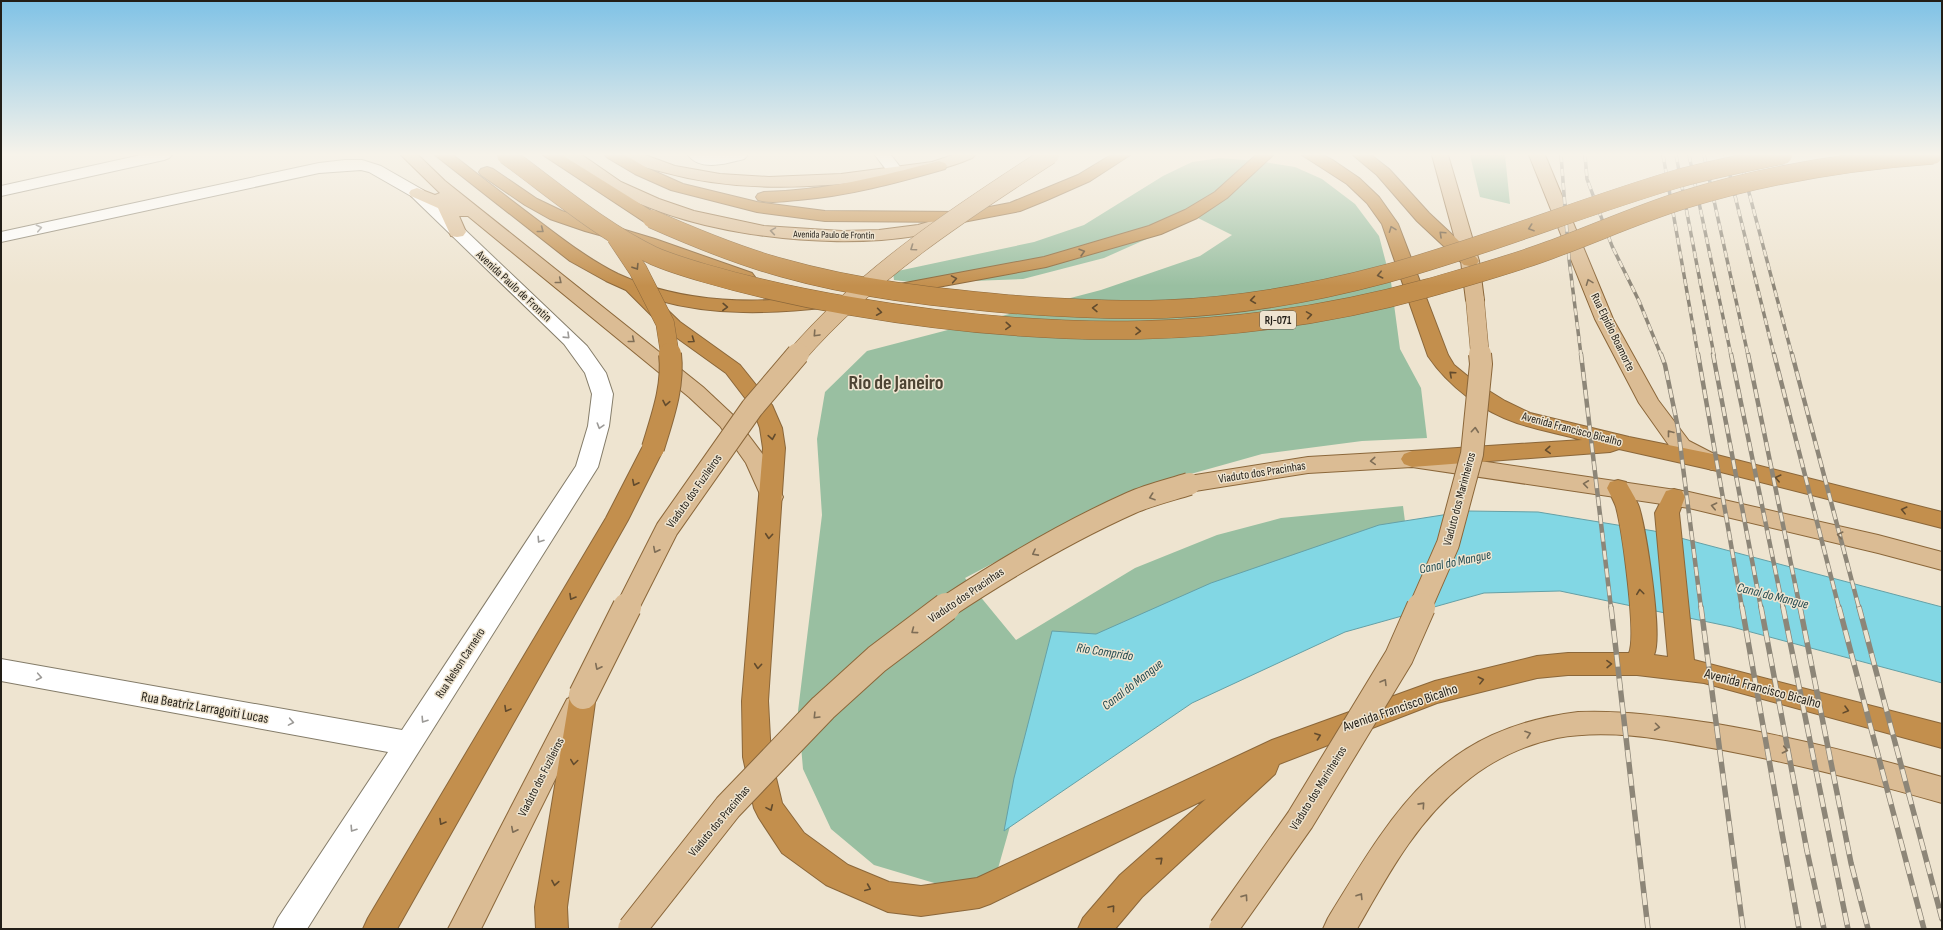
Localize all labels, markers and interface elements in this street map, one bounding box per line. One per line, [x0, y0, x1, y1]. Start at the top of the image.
one-way arrow [1528, 223, 1535, 232]
one-way arrow [36, 225, 42, 233]
one-way arrow [1388, 225, 1396, 232]
one-way arrow [536, 226, 543, 233]
one-way arrow [770, 227, 776, 236]
street label: Avenida Paulo de Frontin [792, 228, 875, 242]
one-way arrow [1439, 232, 1447, 239]
one-way arrow [910, 243, 917, 250]
street label: Avenida Paulo de Frontin [472, 247, 554, 325]
one-way arrow [1078, 248, 1085, 257]
one-way arrow [631, 263, 639, 270]
one-way arrow [1377, 271, 1384, 279]
one-way arrow [951, 275, 958, 284]
one-way arrow [554, 276, 561, 283]
one-way arrow [1586, 278, 1594, 285]
street label: Rua Elpídio Boamorte [1587, 291, 1638, 374]
one-way arrow [1250, 295, 1256, 304]
one-way arrow [722, 303, 728, 311]
one-way arrow [1092, 304, 1098, 312]
one-way arrow [876, 307, 882, 316]
road number: RJ-071 [1260, 311, 1296, 329]
one-way arrow [1306, 311, 1312, 320]
one-way arrow [1005, 321, 1011, 330]
one-way arrow [1135, 327, 1141, 335]
one-way arrow [813, 329, 821, 337]
one-way arrow [562, 331, 570, 338]
one-way arrow [627, 335, 634, 342]
one-way arrow [688, 335, 695, 343]
district label: Rio de Janeiro [849, 371, 943, 395]
one-way arrow [1450, 371, 1457, 378]
one-way arrow [663, 400, 671, 406]
street label: Avenida Francisco Bicalho [1519, 409, 1624, 450]
one-way arrow [596, 422, 605, 429]
one-way arrow [1470, 427, 1479, 433]
one-way arrow [1668, 430, 1675, 437]
one-way arrow [768, 434, 776, 440]
one-way arrow [1545, 446, 1551, 455]
street label: Viaduto dos Fuzileiros [663, 451, 725, 531]
street label: Viaduto dos Marinheiros [1440, 451, 1479, 548]
one-way arrow [1370, 457, 1376, 465]
street label: Viaduto dos Pracinhas [1217, 458, 1307, 487]
one-way arrow [1775, 475, 1781, 483]
one-way arrow [632, 479, 640, 486]
one-way arrow [1583, 480, 1589, 489]
one-way arrow [1149, 492, 1156, 500]
one-way arrow [1710, 502, 1717, 510]
one-way arrow [1901, 507, 1907, 515]
one-way arrow [1837, 532, 1843, 540]
one-way arrow [764, 533, 773, 539]
one-way arrow [537, 536, 545, 543]
one-way arrow [653, 546, 661, 554]
water label: Canal do Mangue [1418, 547, 1493, 577]
one-way arrow [1032, 548, 1039, 555]
street label: Viaduto dos Pracinhas [926, 565, 1007, 626]
water label: Canal do Mangue [1735, 579, 1810, 613]
one-way arrow [1636, 588, 1645, 595]
one-way arrow [569, 593, 576, 600]
street label: Rua Nelson Carneiro [432, 625, 489, 701]
one-way arrow [911, 626, 918, 633]
water label: Rio Comprido [1075, 640, 1135, 664]
water label: Canal do Mangue [1099, 656, 1166, 714]
one-way arrow [1606, 660, 1612, 668]
one-way arrow [595, 662, 602, 670]
one-way arrow [754, 663, 763, 669]
street label: Avenida Francisco Bicalho [1702, 664, 1823, 712]
one-way arrow [36, 672, 42, 680]
one-way arrow [1478, 677, 1484, 685]
one-way arrow [1379, 679, 1387, 686]
street label: Avenida Francisco Bicalho [1340, 680, 1460, 735]
street label: Rua Beatriz Larragoiti Lucas [140, 688, 270, 727]
one-way arrow [504, 705, 511, 712]
one-way arrow [1842, 705, 1849, 714]
one-way arrow [813, 711, 821, 719]
one-way arrow [422, 715, 429, 722]
one-way arrow [288, 717, 294, 726]
one-way arrow [1654, 722, 1660, 731]
one-way arrow [1525, 730, 1532, 739]
one-way arrow [1315, 732, 1322, 740]
street label: Viaduto dos Fuzileiros [515, 735, 568, 819]
street label: Viaduto dos Marinheiros [1287, 743, 1350, 833]
one-way arrow [1782, 745, 1788, 753]
one-way arrow [570, 759, 579, 765]
street label: Viaduto dos Pracinhas [685, 783, 753, 860]
one-way arrow [1417, 803, 1424, 810]
one-way arrow [766, 804, 774, 811]
one-way arrow [439, 818, 446, 825]
one-way arrow [351, 825, 358, 832]
one-way arrow [512, 826, 519, 833]
one-way arrow [1155, 857, 1163, 865]
one-way arrow [551, 880, 560, 886]
one-way arrow [863, 883, 871, 891]
one-way arrow [1355, 893, 1362, 900]
one-way arrow [1240, 894, 1248, 901]
one-way arrow [1108, 905, 1115, 912]

